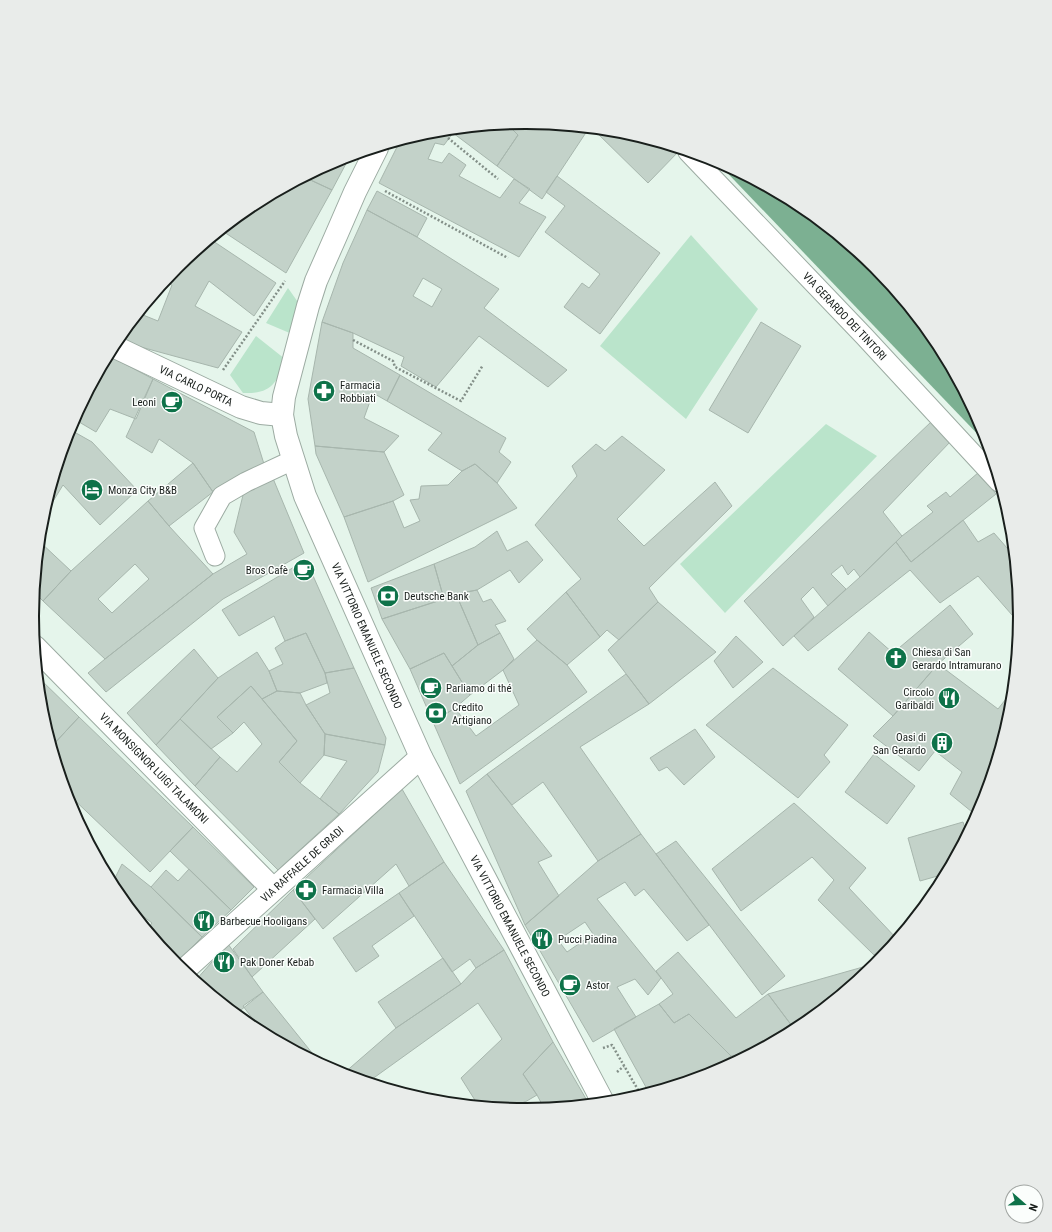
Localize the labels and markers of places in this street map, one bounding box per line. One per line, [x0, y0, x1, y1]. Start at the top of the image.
pharmacy icon: Farmacia Robbiati [311, 378, 337, 404]
place label: Farmacia Robbiati [340, 379, 380, 405]
cafe icon: Leoni [159, 389, 185, 415]
place label: Leoni [132, 396, 156, 409]
hotel icon: Monza City B&B [79, 477, 105, 503]
place label: Monza City B&B [108, 484, 177, 497]
cafe icon: Bros Cafè [291, 557, 317, 583]
place label: Bros Cafè [246, 564, 288, 577]
bank icon: Deutsche Bank [375, 583, 401, 609]
place label: Deutsche Bank [404, 590, 469, 603]
church icon: Chiesa di San Gerardo Intramurano [883, 645, 909, 671]
place label: Chiesa di San Gerardo Intramurano [912, 646, 1002, 672]
cafe icon: Parliamo di thé [418, 675, 444, 701]
place label: Parliamo di thé [446, 682, 512, 695]
restaurant icon: Circolo Garibaldi [936, 685, 962, 711]
place label: Circolo Garibaldi [895, 686, 934, 712]
bank icon: Credito Artigiano [423, 700, 449, 726]
place label: Credito Artigiano [452, 701, 492, 727]
building icon: Oasi di San Gerardo [929, 730, 955, 756]
place label: Oasi di San Gerardo [873, 731, 926, 757]
pharmacy icon: Farmacia Villa [293, 877, 319, 903]
place label: Farmacia Villa [322, 884, 384, 897]
restaurant icon: Barbecue Hooligans [191, 908, 217, 934]
place label: Barbecue Hooligans [220, 915, 307, 928]
restaurant icon: Pucci Piadina [529, 926, 555, 952]
place label: Pucci Piadina [558, 933, 617, 946]
restaurant icon: Pak Doner Kebab [211, 949, 237, 975]
place label: Pak Doner Kebab [240, 956, 314, 969]
cafe icon: Astor [557, 972, 583, 998]
place label: Astor [586, 979, 610, 992]

